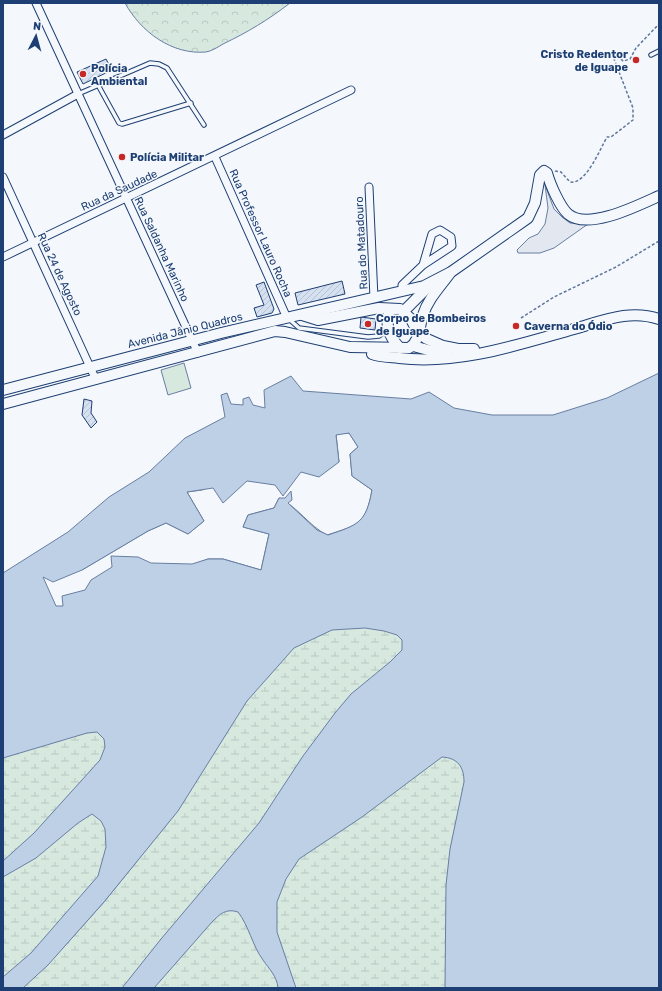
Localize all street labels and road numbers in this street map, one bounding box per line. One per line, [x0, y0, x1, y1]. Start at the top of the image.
street label: Rua da Saudade [79, 167, 159, 214]
street label: Rua Professor Lauro Rocha [226, 167, 295, 299]
street label: Rua Saldanha Marinho [132, 195, 192, 304]
street label: Rua do Matadouro [353, 196, 370, 290]
street label: Rua 24 de Agosto [35, 231, 84, 318]
street label: Avenida Jânio Quadros [126, 310, 244, 351]

